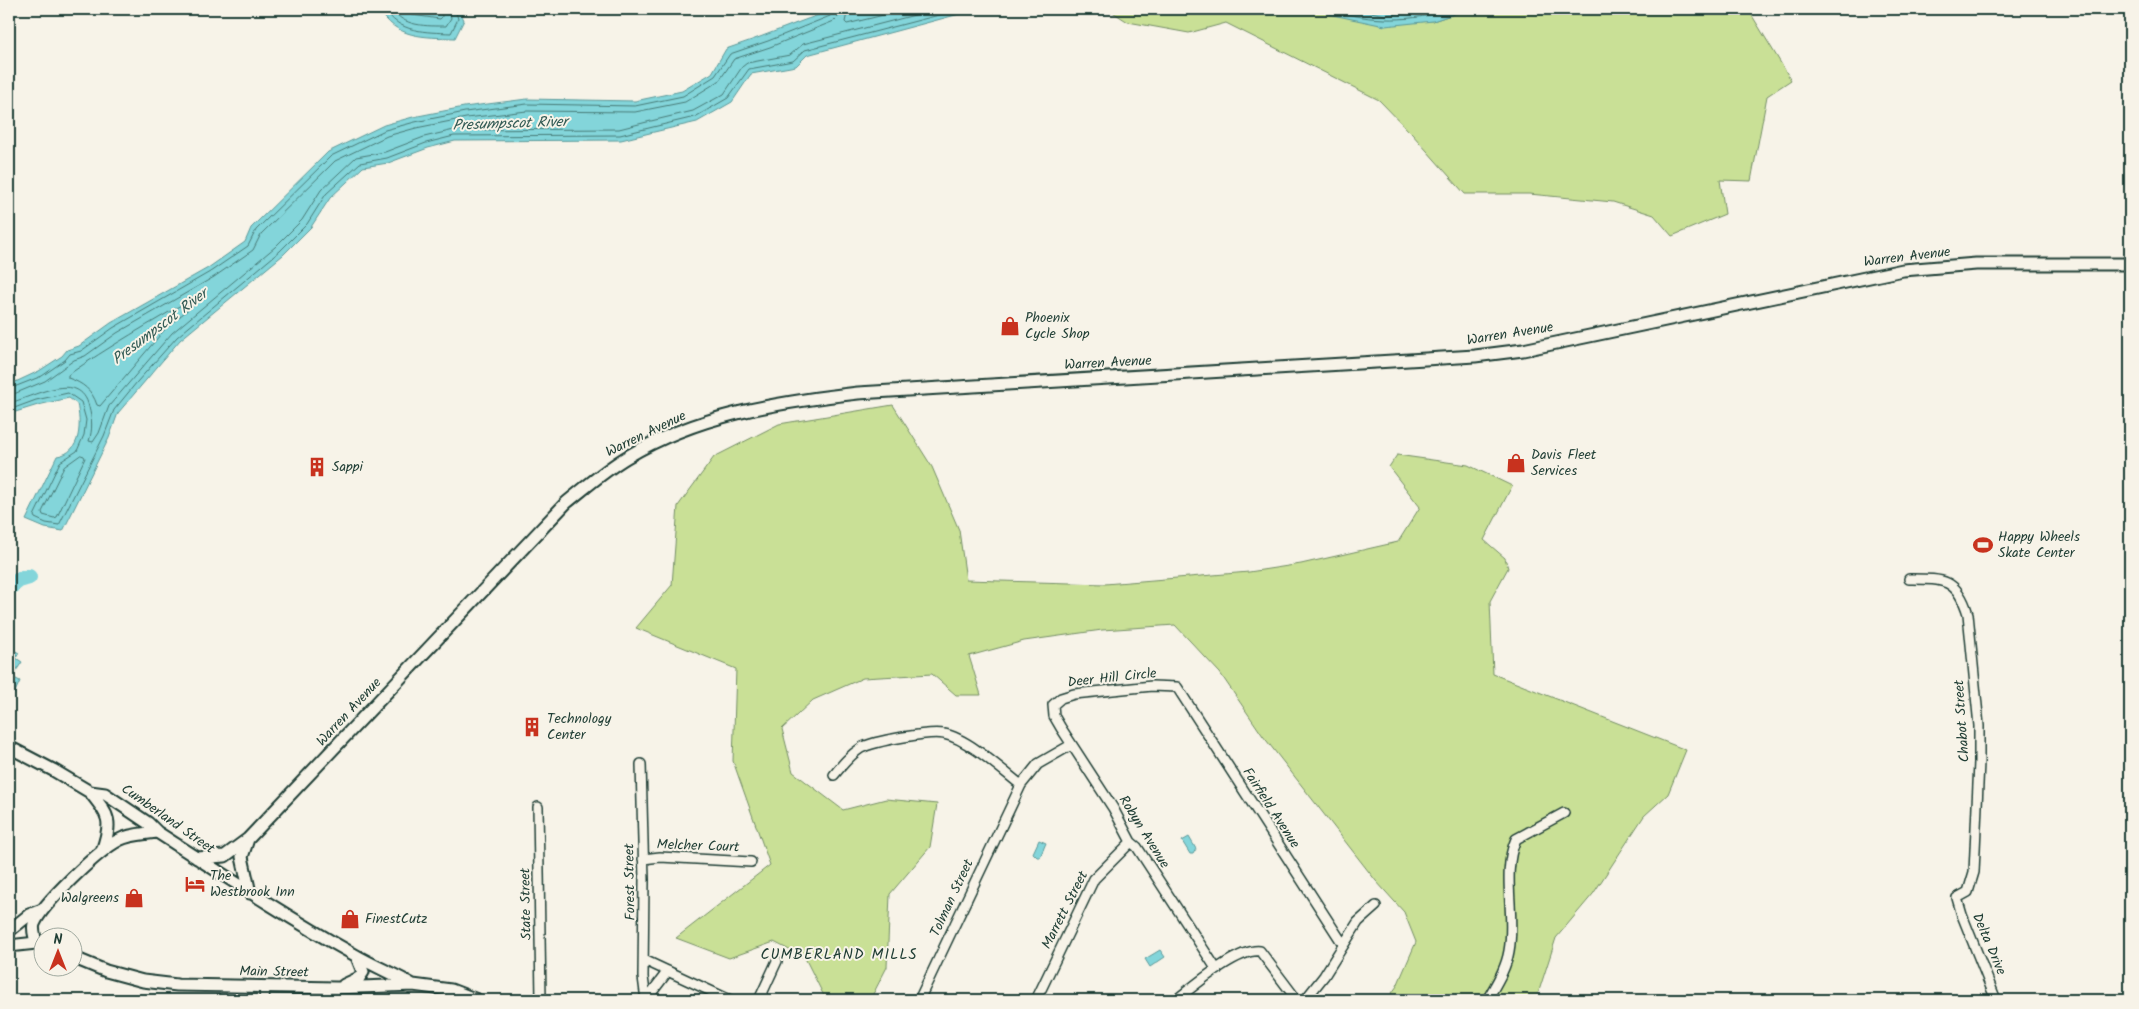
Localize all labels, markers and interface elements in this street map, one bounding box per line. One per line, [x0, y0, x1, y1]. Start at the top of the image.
water label: Presumpscot River [452, 110, 571, 138]
street label: Warren Avenue [1862, 241, 1952, 273]
water label: Presumpscot River [107, 281, 215, 371]
place label: Phoenix Cycle Shop [1025, 307, 1090, 345]
shop icon: Phoenix Cycle Shop [999, 315, 1021, 337]
street label: Warren Avenue [1465, 316, 1556, 352]
street label: Warren Avenue [1064, 350, 1153, 376]
street label: Warren Avenue [602, 405, 691, 463]
place label: Davis Fleet Services [1531, 444, 1597, 482]
shop icon: Davis Fleet Services [1505, 452, 1527, 474]
building icon: Sappi [306, 456, 328, 478]
place label: Sappi [332, 456, 363, 478]
place label: Happy Wheels Skate Center [1998, 526, 2080, 564]
sports icon: Happy Wheels Skate Center [1972, 534, 1994, 556]
street label: Deer Hill Circle [1066, 662, 1158, 694]
street label: Warren Avenue [311, 672, 387, 751]
street label: Chabot Street [1948, 678, 1976, 763]
place label: Technology Center [547, 708, 612, 746]
building icon: Technology Center [521, 716, 543, 738]
street label: Fairfield Avenue [1237, 763, 1306, 853]
street label: Cumberland Street [117, 778, 220, 860]
street label: Robyn Avenue [1113, 791, 1176, 873]
street label: Melcher Court [656, 834, 740, 858]
street label: Forest Street [618, 843, 642, 921]
street label: Tolman Street [924, 855, 980, 941]
place label: The Westbrook Inn [210, 865, 295, 903]
street label: State Street [514, 867, 538, 940]
street label: Marrett Street [1036, 867, 1094, 953]
hotel icon: The Westbrook Inn [184, 873, 206, 895]
place label: Walgreens [61, 887, 119, 909]
shop icon: Walgreens [123, 887, 145, 909]
shop icon: FinestCutz [339, 908, 361, 930]
place label: FinestCutz [365, 908, 428, 930]
street label: Delta Drive [1966, 910, 2012, 979]
north arrow [32, 926, 82, 976]
text: N [54, 929, 63, 951]
district label: CUMBERLAND MILLS [761, 943, 917, 967]
street label: Main Street [239, 960, 310, 984]

